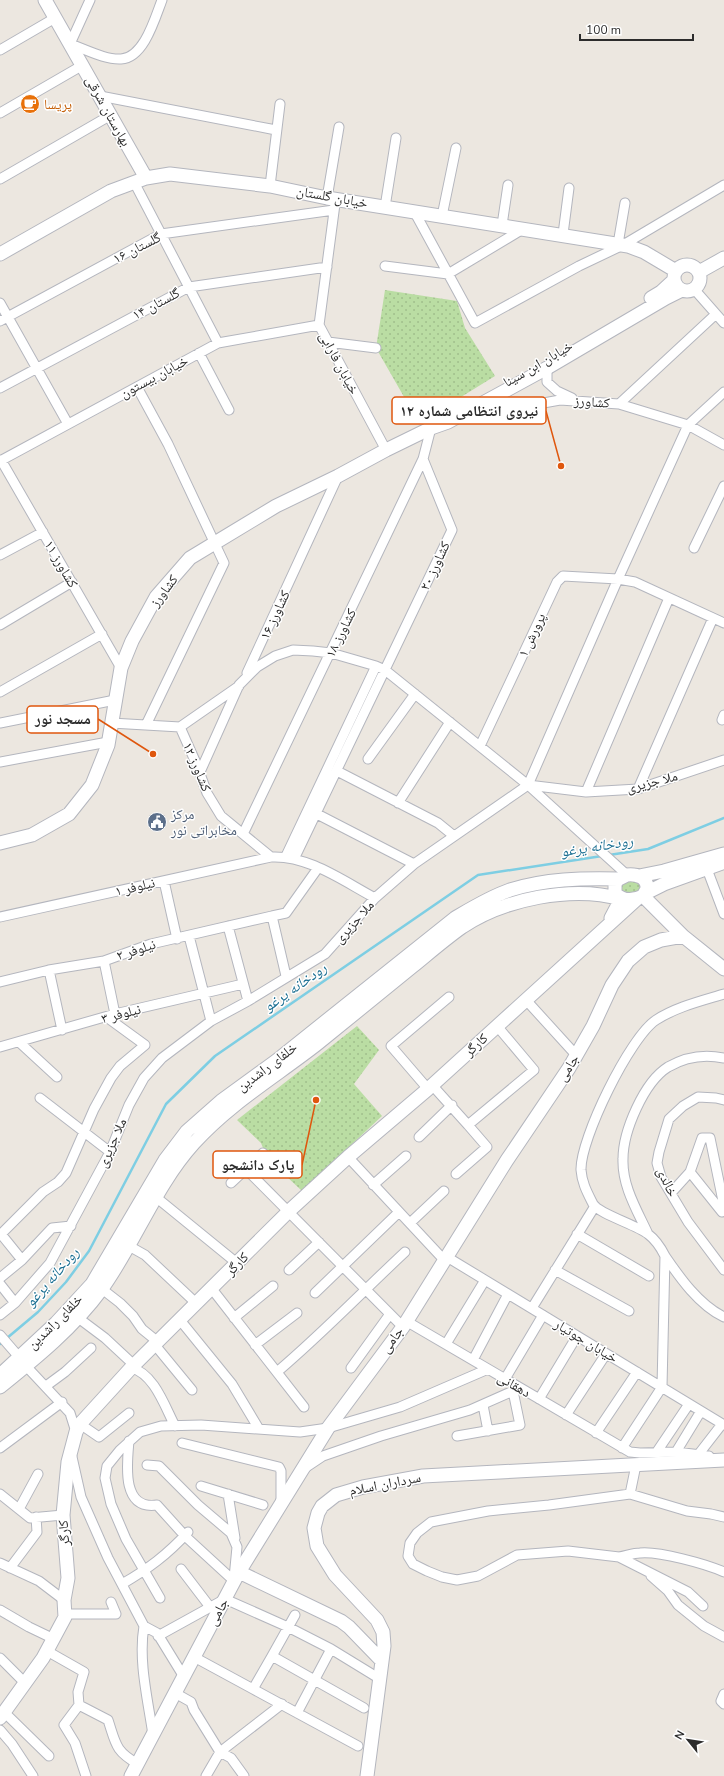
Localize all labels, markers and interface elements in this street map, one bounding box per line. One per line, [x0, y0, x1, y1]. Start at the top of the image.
scale bar [580, 16, 693, 42]
text: 100 m [586, 22, 621, 38]
street label: بهارستان شرقی [81, 72, 135, 150]
cafe icon: پریسا [19, 93, 41, 115]
place label: پریسا [44, 95, 72, 114]
street label: خیابان گلستان [295, 181, 369, 213]
street label: گلستان ۱۶ [110, 228, 164, 268]
street label: گلستان ۱۴ [129, 283, 183, 324]
street label: خیابان فارابی [315, 328, 363, 398]
street label: خیابان ابن سینا [500, 336, 576, 392]
street label: خیابان بیستون [117, 351, 191, 403]
street label: کشاورز [572, 391, 611, 413]
callout: نیروی انتظامی شماره ۱۲ [392, 397, 546, 424]
text: نیروی انتظامی شماره ۱۲ [400, 401, 538, 421]
street label: کشاورز ۱۱ [40, 537, 82, 592]
street label: کشاورز ۲۰ [415, 538, 455, 594]
street label: کشاورز [145, 571, 183, 612]
street label: کشاورز ۱۶ [255, 587, 295, 643]
street label: کشاورز ۱۸ [321, 605, 361, 661]
street label: پرورش ۱ [514, 610, 551, 660]
callout: مسجد نور [27, 706, 98, 733]
text: مسجد نور [34, 709, 91, 729]
street label: کشاورز ۱۲ [178, 739, 216, 795]
street label: ملا جزیری [624, 766, 680, 798]
place label: مرکز مخابراتی نور [170, 805, 237, 840]
public building icon: مرکز مخابراتی نور [146, 811, 168, 833]
water label: رودخانه یرغو [558, 830, 635, 862]
street label: نیلوفر ۱ [113, 873, 157, 901]
street label: ملا جزیری [329, 896, 379, 948]
street label: نیلوفر ۲ [114, 935, 158, 965]
water label: رودخانه یرغو [259, 958, 331, 1017]
street label: نیلوفر ۳ [99, 1000, 143, 1028]
street label: کارگر [459, 1029, 492, 1062]
street label: خلفای راشدین [233, 1038, 301, 1096]
street label: جامی [552, 1051, 584, 1085]
street label: ملا جزیری [93, 1115, 131, 1171]
callout: پارک دانشجو [213, 1151, 302, 1178]
text: پارک دانشجو [222, 1155, 294, 1175]
street label: خالدی [652, 1164, 682, 1200]
water label: رودخانه یرغو [20, 1243, 84, 1312]
street label: کارگر [220, 1248, 253, 1281]
street label: خلفای راشدین [23, 1290, 87, 1354]
street label: خیابان جوتیار [550, 1314, 621, 1367]
street label: جامی [376, 1323, 408, 1357]
street label: دهقانی [494, 1368, 534, 1402]
street label: سرداران اسلام [348, 1468, 422, 1500]
street label: کارگر [54, 1519, 74, 1548]
street label: جامی [203, 1595, 233, 1629]
north arrow [668, 1720, 708, 1760]
text: N [671, 1728, 688, 1743]

